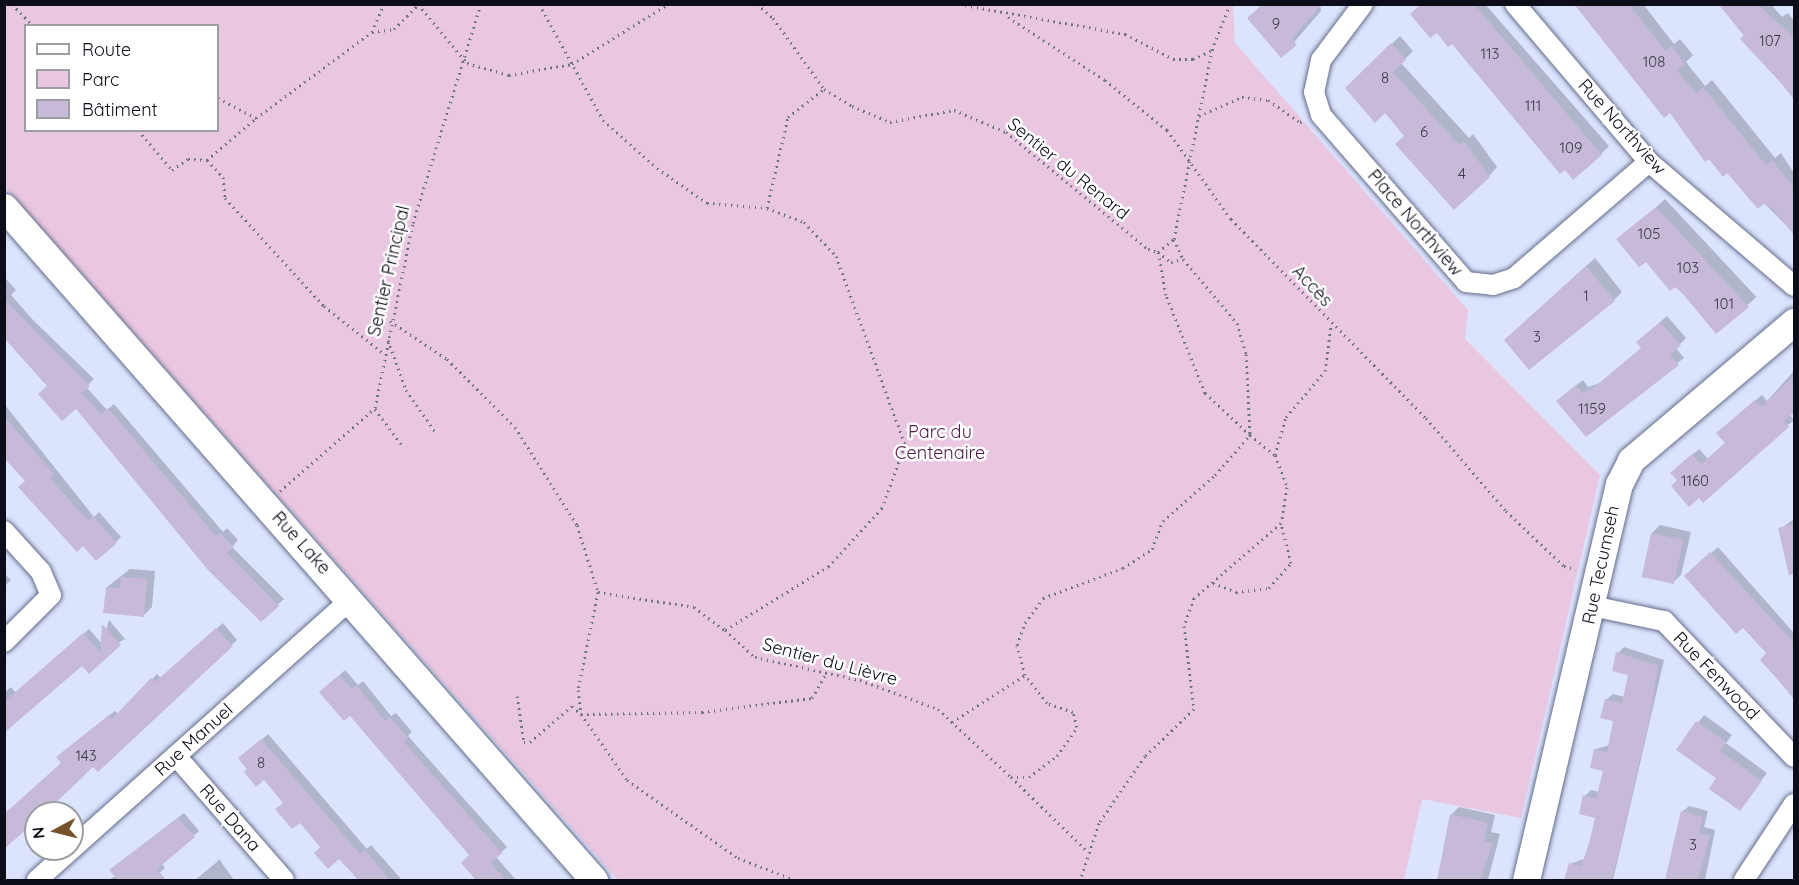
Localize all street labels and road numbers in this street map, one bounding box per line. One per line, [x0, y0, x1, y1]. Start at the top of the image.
street label: Rue Northview [1573, 75, 1671, 179]
street label: Sentier du Renard [1003, 113, 1133, 225]
street label: Place Northview [1363, 165, 1467, 281]
street label: Sentier Principal [363, 203, 415, 339]
street label: Accès [1287, 261, 1337, 311]
street label: Rue Tecumseh [1578, 504, 1624, 626]
street label: Rue Lake [267, 507, 335, 579]
street label: Rue Fenwood [1669, 628, 1763, 724]
street label: Sentier du Lièvre [760, 634, 900, 690]
street label: Rue Manuel [150, 699, 238, 781]
street label: Rue Dana [195, 780, 265, 856]

